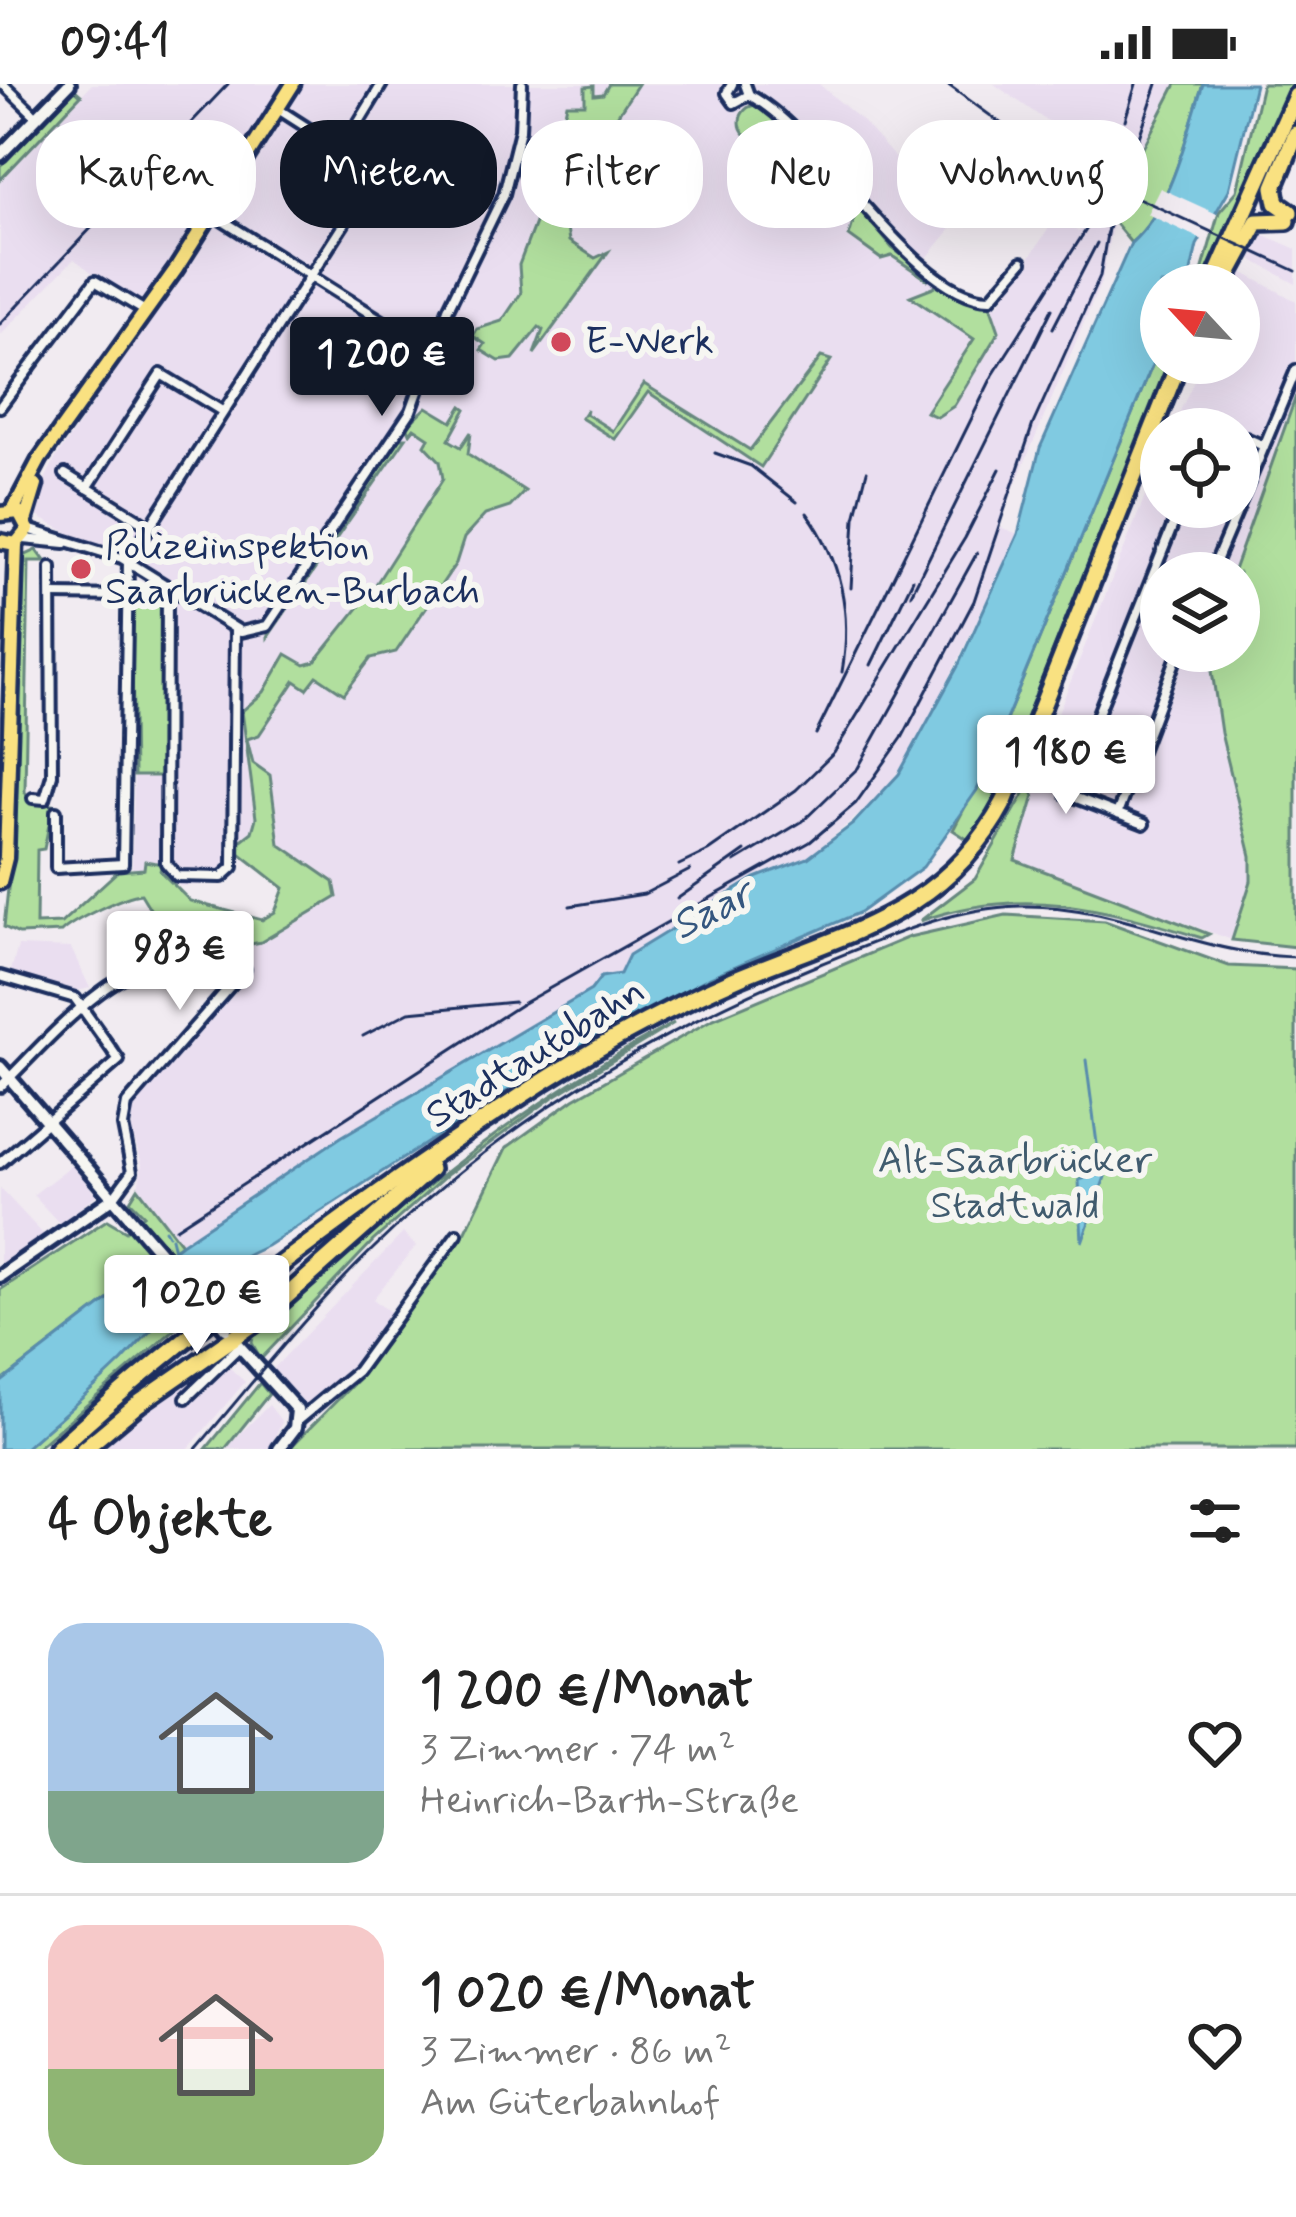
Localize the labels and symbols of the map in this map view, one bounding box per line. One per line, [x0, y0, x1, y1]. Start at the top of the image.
north arrow [1140, 264, 1260, 384]
pin: 1 200 € [271, 317, 493, 419]
place label: E-Werk [585, 317, 714, 368]
marker: E-Werk [548, 329, 574, 355]
place label: Polizeiinspektion Saarbrücken-Burbach [105, 522, 480, 618]
marker: Polizeiinspektion Saarbrücken-Burbach [68, 556, 94, 582]
pin: 1 180 € [955, 715, 1177, 817]
water label: Saar [663, 865, 766, 954]
pin: 983 € [96, 911, 264, 1013]
street label: Stadtautobahn [417, 966, 655, 1142]
park label: Alt-Saarbrücker Stadtwald [878, 1136, 1153, 1232]
pin: 1 020 € [86, 1255, 308, 1357]

